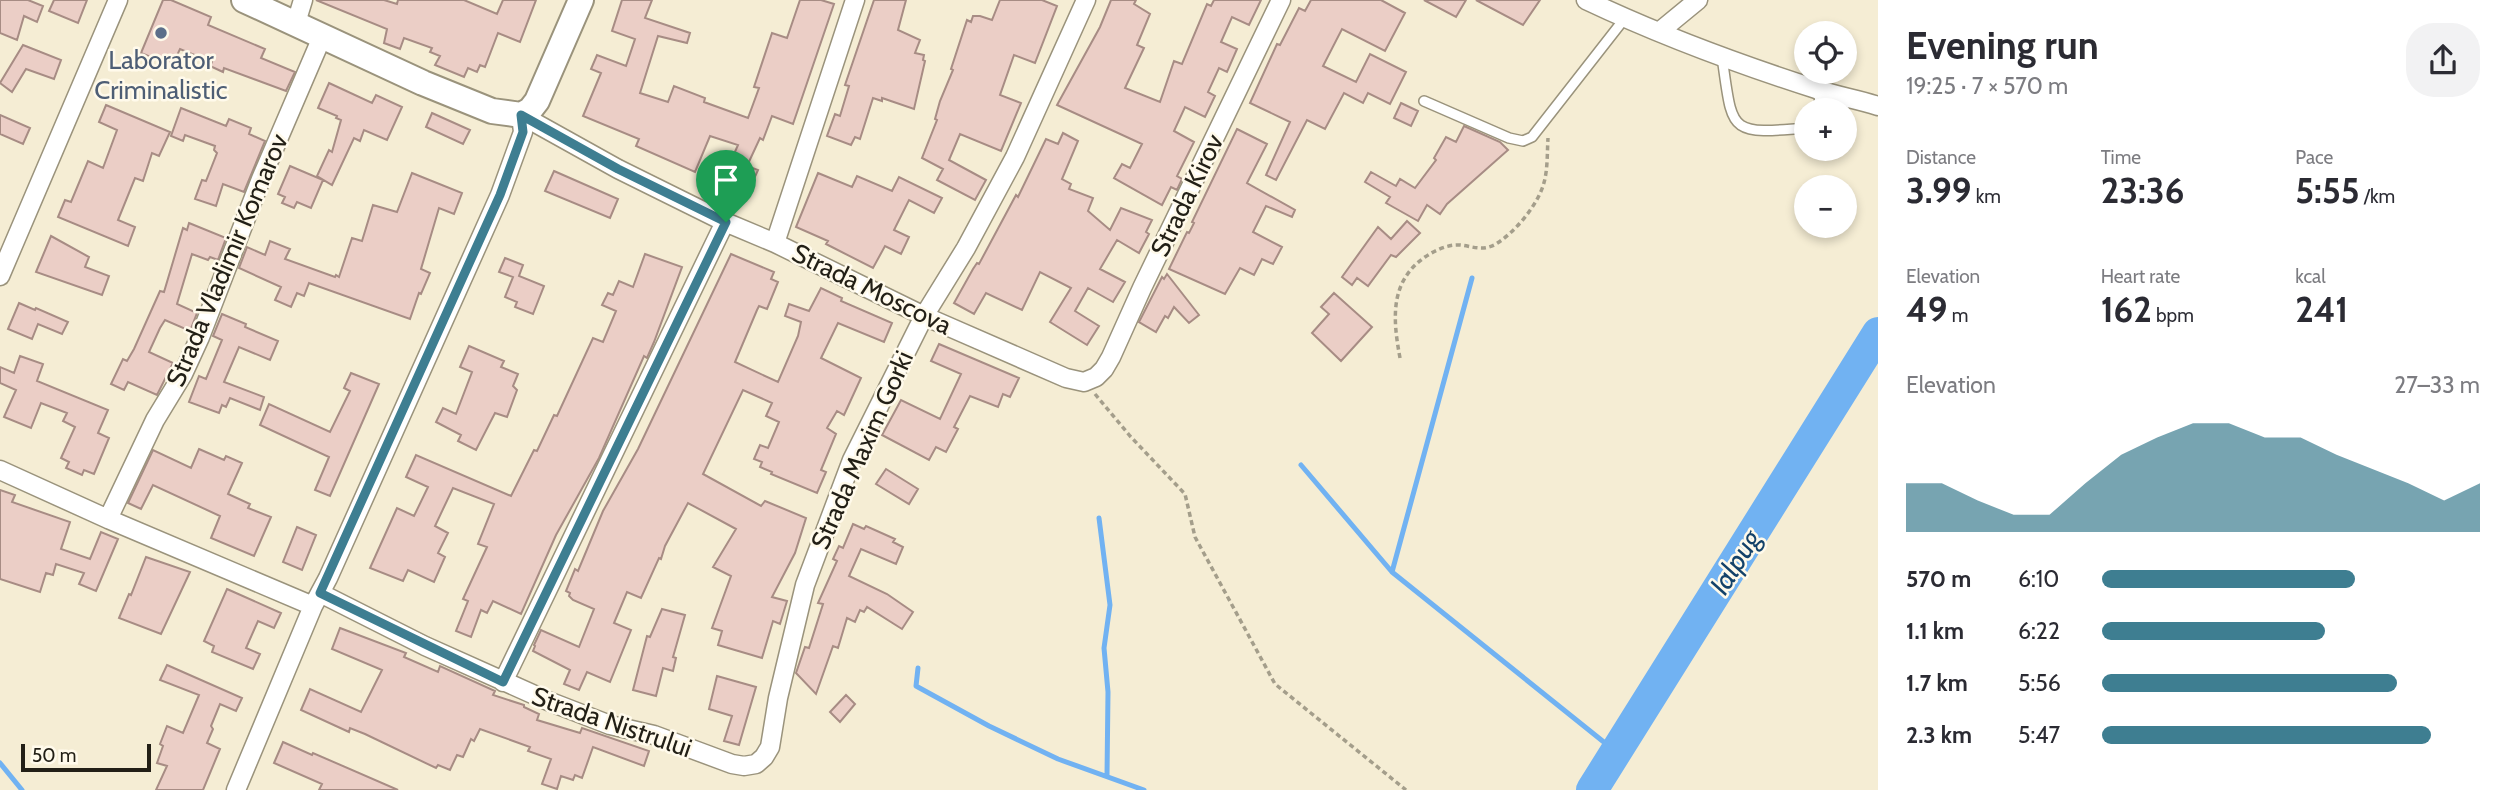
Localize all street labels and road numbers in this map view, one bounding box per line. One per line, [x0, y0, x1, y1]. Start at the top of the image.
street label: Strada Vladimir Komarov [159, 128, 295, 391]
street label: Strada Kirov [1144, 128, 1230, 262]
street label: Strada Moscova [787, 237, 957, 342]
street label: Strada Maxim Gorki [804, 346, 920, 554]
street label: Strada Nistrului [528, 680, 696, 764]

